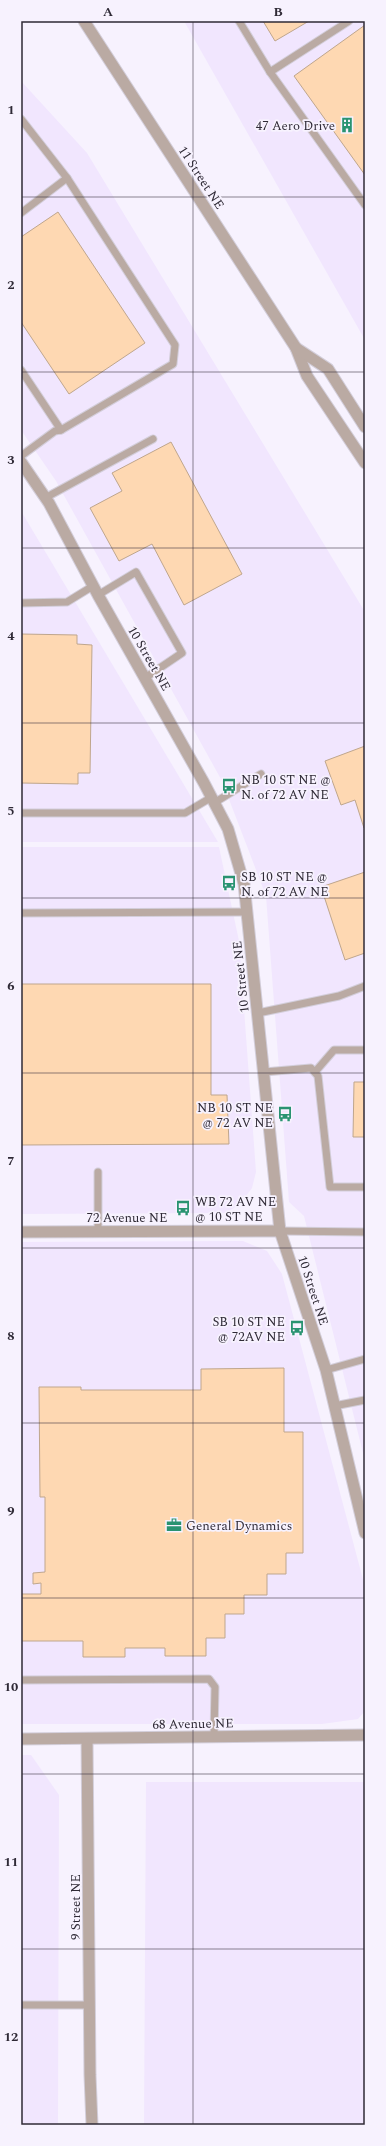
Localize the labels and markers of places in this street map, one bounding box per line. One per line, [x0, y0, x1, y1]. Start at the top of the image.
place label: 47 Aero Drive [256, 116, 335, 136]
building icon: 47 Aero Drive [338, 116, 356, 134]
place label: NB 10 ST NE @ N. of 72 AV NE [241, 770, 331, 805]
bus stop icon: NB 10 ST NE @ N. of 72 AV NE [220, 777, 238, 795]
place label: SB 10 ST NE @ N. of 72 AV NE [241, 867, 329, 902]
bus stop icon: SB 10 ST NE @ N. of 72 AV NE [220, 874, 238, 892]
place label: NB 10 ST NE @ 72 AV NE [197, 1098, 273, 1133]
bus stop icon: NB 10 ST NE @ 72 AV NE [276, 1105, 294, 1123]
place label: WB 72 AV NE @ 10 ST NE [195, 1192, 276, 1227]
bus stop icon: WB 72 AV NE @ 10 ST NE [174, 1199, 192, 1217]
place label: SB 10 ST NE @ 72AV NE [212, 1312, 285, 1347]
bus stop icon: SB 10 ST NE @ 72AV NE [288, 1319, 306, 1337]
office icon: General Dynamics [165, 1516, 183, 1534]
place label: General Dynamics [186, 1516, 292, 1536]

